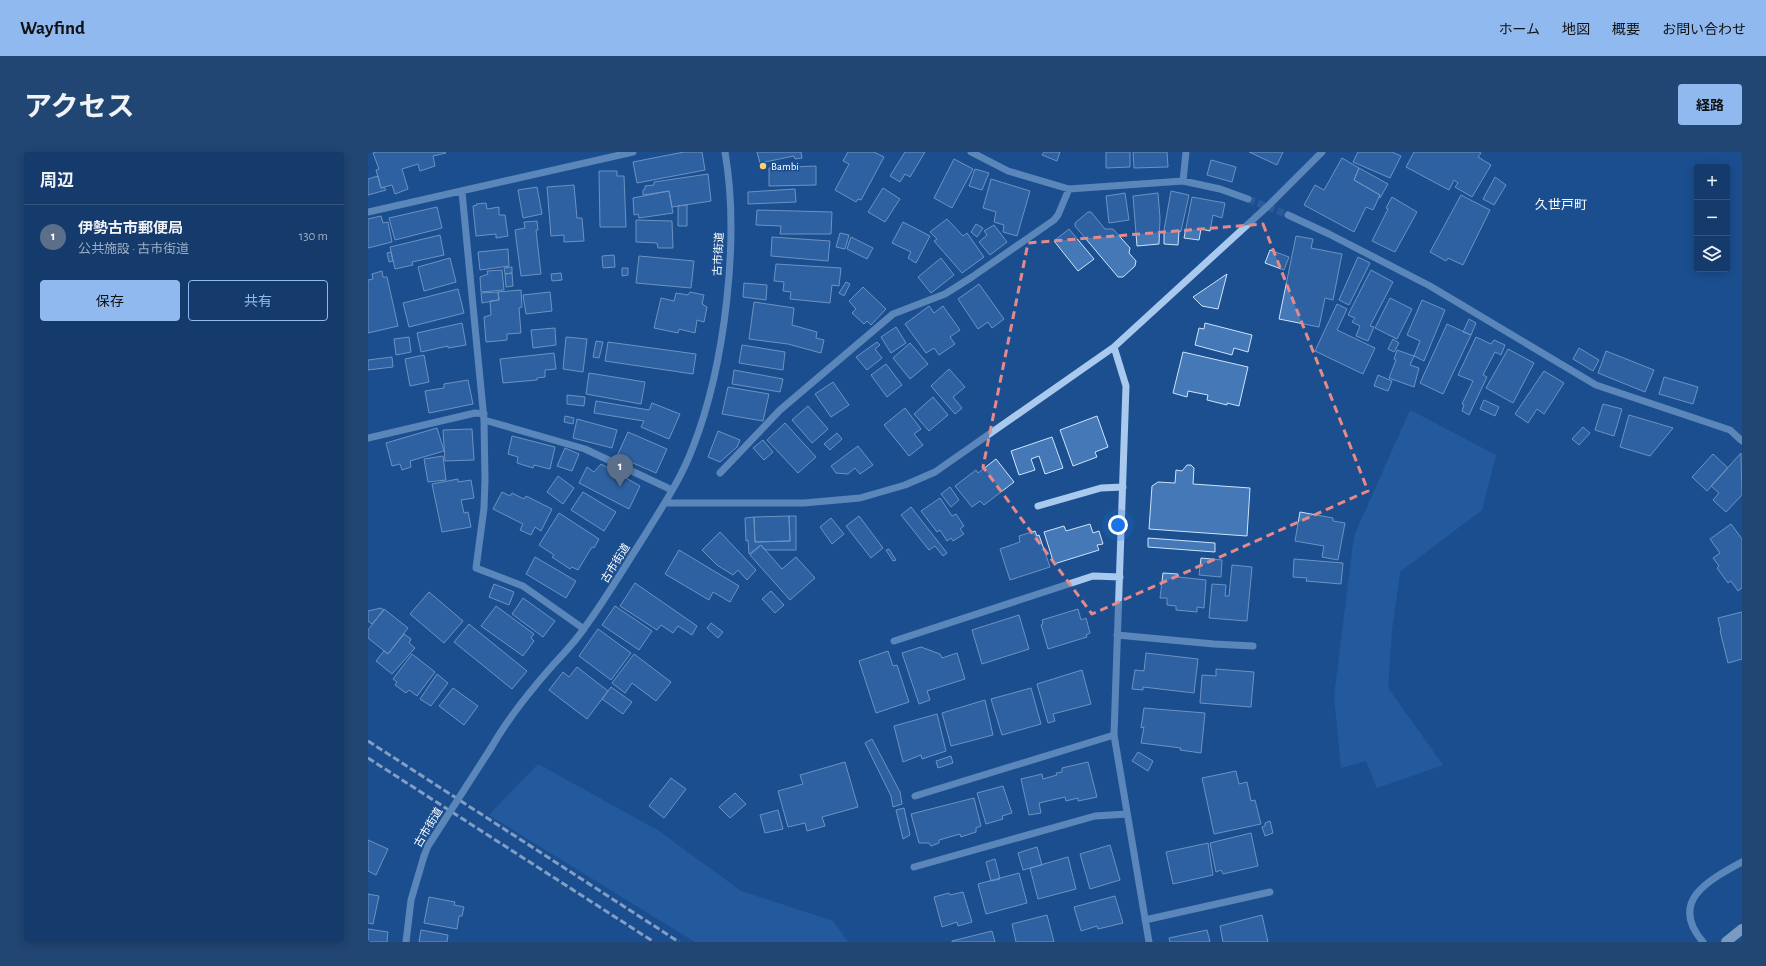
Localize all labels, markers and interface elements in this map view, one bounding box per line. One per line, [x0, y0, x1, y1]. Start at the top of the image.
text: Wayfind [20, 19, 85, 38]
text: ホーム [1498, 23, 1540, 37]
text: 地図 [1562, 23, 1590, 37]
text: 概要 [1612, 23, 1640, 37]
text: お問い合わせ [1662, 23, 1746, 37]
button: 経路 [1678, 84, 1742, 125]
text: アクセス [24, 94, 135, 122]
marker: Bambi [758, 161, 768, 171]
place label: Bambi [771, 161, 799, 172]
map controls [1694, 164, 1730, 272]
button: + [1694, 164, 1730, 200]
text: 周辺 [40, 172, 74, 189]
district label: 久世戸町 [1535, 197, 1587, 212]
button: − [1694, 200, 1730, 236]
text: 伊勢古市郵便局 [78, 221, 183, 236]
text: 1 [51, 230, 55, 243]
text: 130 m [299, 230, 328, 243]
street label: 古市街道 [711, 232, 725, 276]
button: layers [1694, 236, 1730, 272]
text: 公共施設 · 古市街道 [78, 243, 189, 256]
button: 保存 [40, 280, 180, 321]
button: 共有 [188, 280, 328, 321]
pin: 1 [607, 454, 633, 487]
your location [1108, 515, 1128, 535]
street label: 古市街道 [598, 541, 632, 585]
street label: 古市街道 [412, 805, 444, 849]

